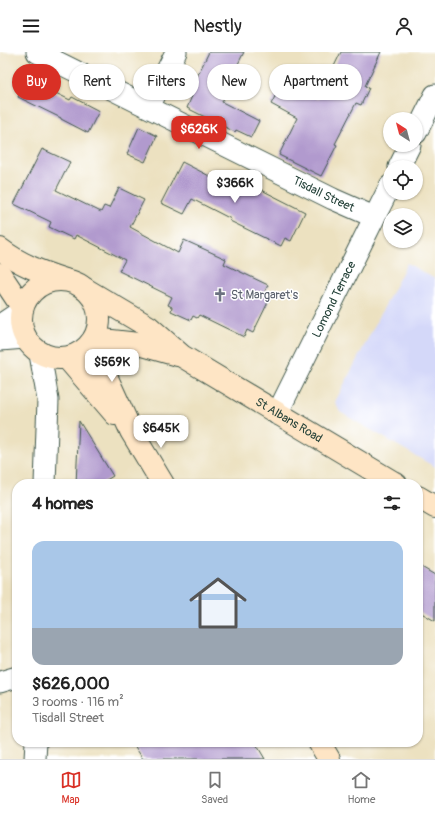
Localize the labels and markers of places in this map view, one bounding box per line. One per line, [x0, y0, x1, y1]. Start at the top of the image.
pin: $626K [171, 116, 227, 150]
pin: $366K [207, 170, 263, 204]
church icon: St Margaret's [212, 287, 228, 303]
place label: St Margaret's [231, 288, 299, 303]
pin: $569K [84, 349, 140, 383]
pin: $645K [133, 415, 189, 449]

